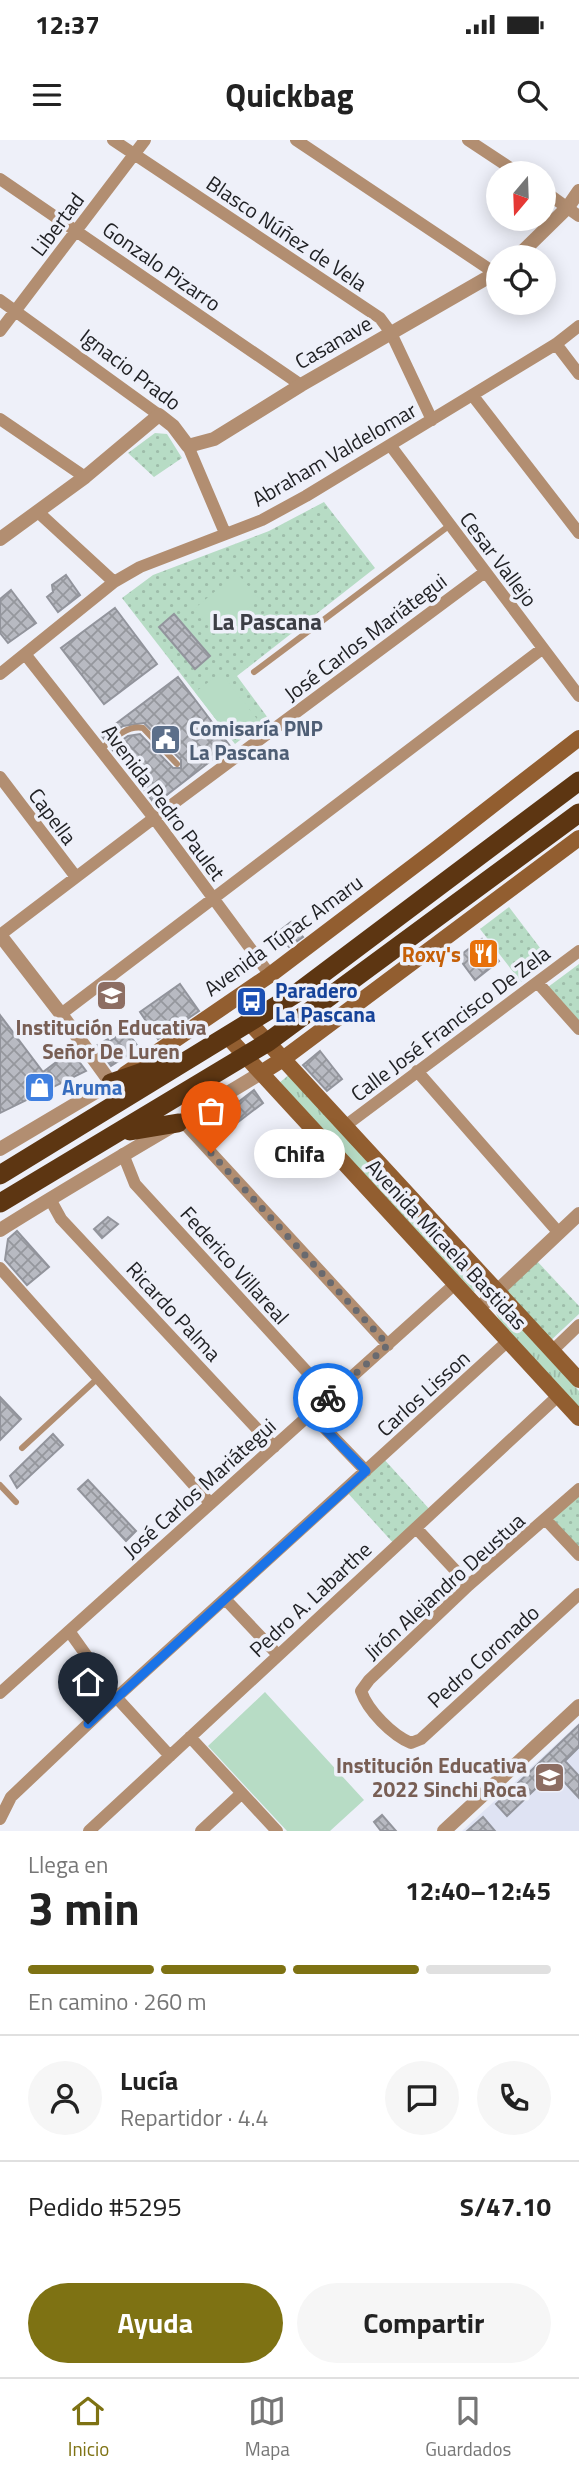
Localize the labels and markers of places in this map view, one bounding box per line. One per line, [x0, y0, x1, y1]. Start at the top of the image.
place label: Comisaría PNP La Pascana [189, 712, 323, 768]
public building icon: Comisaría PNP La Pascana [149, 723, 183, 757]
restaurant icon: Roxy's [467, 937, 501, 971]
place label: Roxy's [402, 938, 461, 970]
place label: Paradero La Pascana [275, 974, 376, 1030]
school or university icon: Institución Educativa Señor De Luren [94, 978, 128, 1012]
bus stop icon: Paradero La Pascana [235, 985, 269, 1019]
place label: Institución Educativa Señor De Luren [16, 1011, 207, 1067]
shop icon: Aruma [22, 1070, 56, 1104]
place label: Aruma [62, 1071, 123, 1103]
pin [181, 1081, 241, 1153]
callout: Chifa [253, 1128, 344, 1178]
pin [58, 1652, 118, 1724]
place label: Institución Educativa 2022 Sinchi Roca [336, 1749, 527, 1805]
school or university icon: Institución Educativa 2022 Sinchi Roca [533, 1760, 567, 1794]

